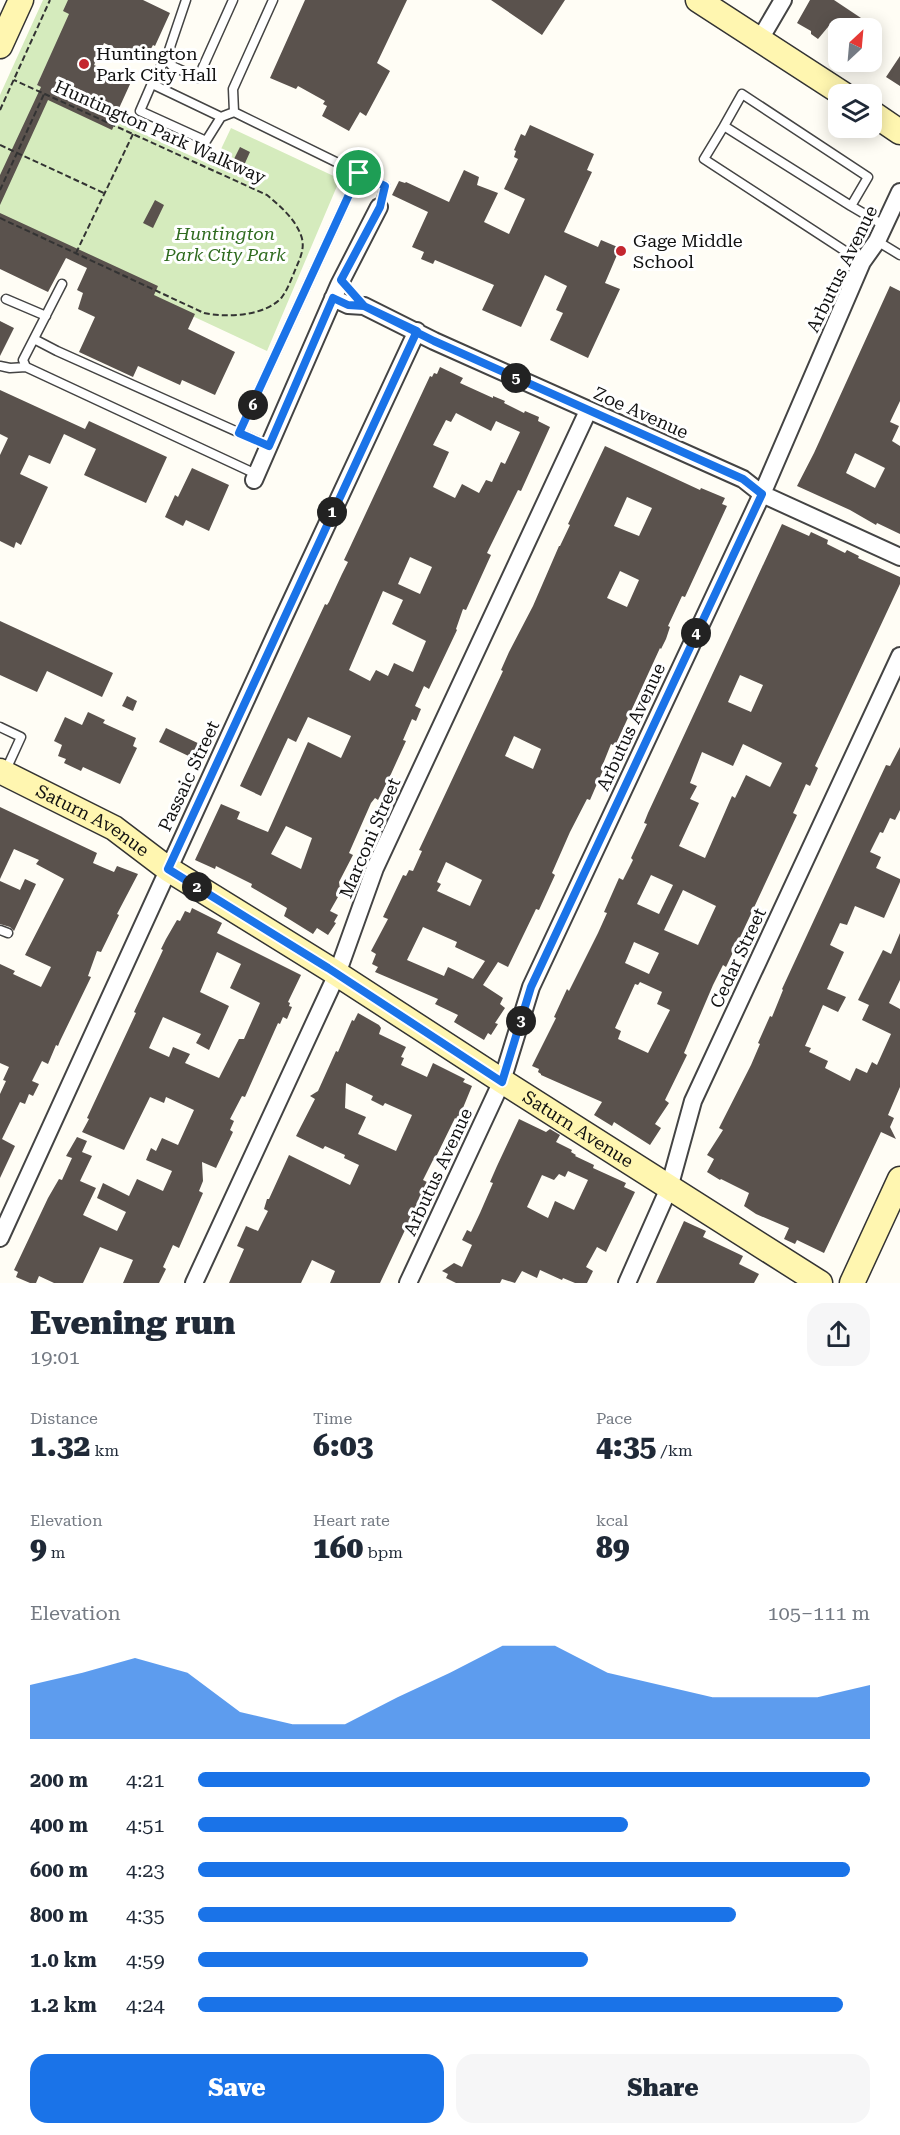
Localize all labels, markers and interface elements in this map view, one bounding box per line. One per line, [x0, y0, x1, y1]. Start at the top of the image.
north arrow [828, 18, 882, 72]
map controls [828, 18, 882, 138]
place label: Huntington Park City Hall [96, 43, 217, 85]
marker: Huntington Park City Hall [77, 57, 91, 71]
street label: Huntington Park Walkway [51, 75, 269, 188]
button: layers [828, 84, 882, 138]
pin [333, 147, 384, 198]
icon: arrive [342, 156, 375, 189]
street label: Arbutus Avenue [802, 202, 881, 336]
park label: Huntington Park City Park [163, 223, 286, 265]
place label: Gage Middle School [633, 230, 743, 272]
marker: Gage Middle School [614, 244, 628, 258]
pin: 5 [501, 363, 531, 393]
text: 5 [512, 368, 520, 387]
street label: Zoe Avenue [591, 382, 692, 443]
pin: 6 [238, 390, 268, 420]
text: 6 [249, 395, 257, 414]
pin: 1 [317, 497, 347, 527]
text: 1 [328, 502, 336, 521]
pin: 4 [681, 618, 711, 648]
text: 4 [692, 623, 700, 642]
street label: Arbutus Avenue [592, 660, 669, 794]
street label: Passaic Street [154, 717, 223, 834]
street label: Marconi Street [335, 774, 404, 901]
street label: Saturn Avenue [33, 780, 153, 861]
pin: 2 [182, 872, 212, 902]
text: 2 [193, 877, 201, 896]
street label: Cedar Street [705, 904, 770, 1011]
pin: 3 [506, 1006, 536, 1036]
text: 3 [517, 1011, 525, 1030]
street label: Saturn Avenue [519, 1086, 638, 1172]
street label: Arbutus Avenue [399, 1105, 476, 1239]
text: Evening run [30, 1303, 235, 1342]
button: share [807, 1303, 870, 1366]
text: 19:01 [30, 1345, 80, 1369]
text: Distance [30, 1409, 98, 1428]
text: Time [313, 1409, 352, 1428]
text: Pace [596, 1409, 632, 1428]
text: 1.32 [30, 1428, 90, 1463]
text: 6:03 [313, 1428, 373, 1463]
text: 4:35 [596, 1428, 656, 1463]
text: km [90, 1441, 119, 1460]
text: /km [656, 1441, 693, 1460]
text: Elevation [30, 1511, 103, 1530]
text: Heart rate [313, 1511, 390, 1530]
text: kcal [596, 1511, 628, 1530]
text: 9 [30, 1530, 47, 1565]
text: 160 [313, 1530, 363, 1565]
text: 89 [596, 1530, 630, 1565]
text: m [47, 1543, 65, 1562]
text: bpm [363, 1543, 403, 1562]
text: Elevation [30, 1601, 121, 1625]
text: 105–111 m [767, 1601, 870, 1625]
text: 200 m [30, 1768, 88, 1792]
text: 4:21 [126, 1768, 165, 1792]
text: 400 m [30, 1813, 88, 1837]
text: 4:51 [126, 1813, 165, 1837]
text: 600 m [30, 1858, 88, 1882]
text: 4:23 [126, 1858, 165, 1882]
text: 800 m [30, 1903, 88, 1927]
text: 4:35 [126, 1903, 165, 1927]
text: 1.0 km [30, 1948, 97, 1972]
text: 4:59 [126, 1948, 165, 1972]
text: 1.2 km [30, 1993, 97, 2017]
text: 4:24 [126, 1993, 165, 2017]
button: Save [30, 2054, 444, 2123]
button: Share [456, 2054, 870, 2123]

